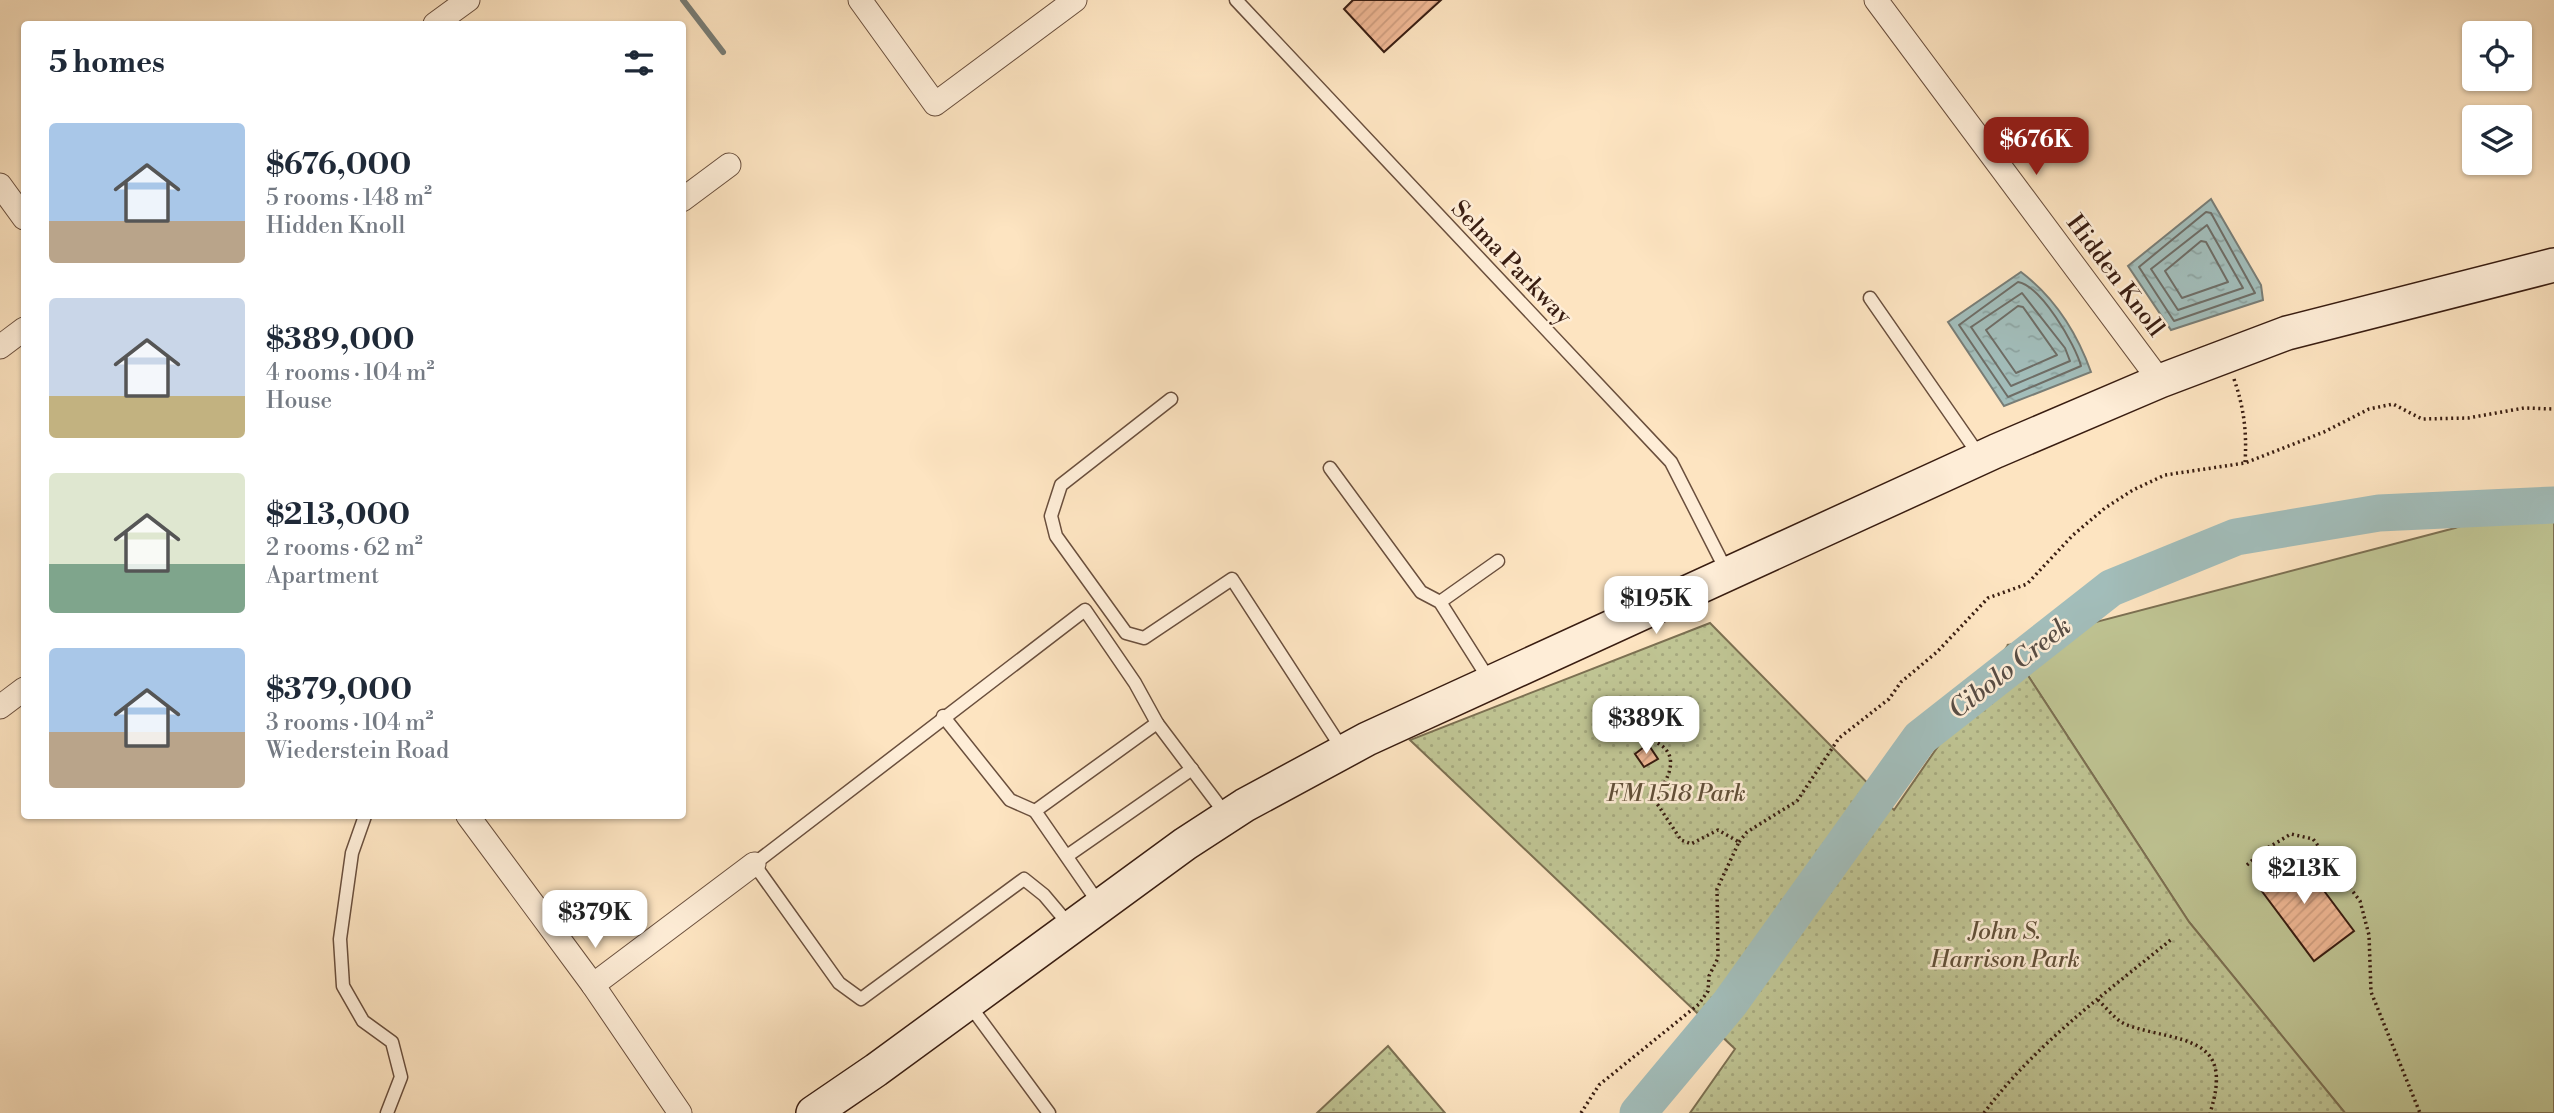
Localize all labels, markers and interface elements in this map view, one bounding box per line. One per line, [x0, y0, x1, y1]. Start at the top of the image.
map controls [2462, 21, 2532, 175]
button: locate [2462, 21, 2532, 91]
text: 5 homes [49, 44, 165, 82]
icon: filters [620, 44, 658, 82]
button: layers [2462, 105, 2532, 175]
pin: $676K [1987, 118, 2085, 177]
text: $676K [2000, 126, 2072, 154]
text: $676,000 [266, 146, 411, 184]
icon: home [105, 151, 189, 235]
text: 5 rooms · 148 m² [266, 184, 432, 212]
street label: Selma Parkway [1444, 195, 1578, 332]
street label: Hidden Knoll [2059, 209, 2171, 343]
text: Hidden Knoll [266, 212, 405, 240]
text: $389,000 [266, 321, 415, 359]
icon: home [105, 326, 189, 410]
text: 4 rooms · 104 m² [266, 359, 435, 387]
text: House [266, 387, 332, 415]
text: $213,000 [266, 496, 410, 534]
icon: home [105, 501, 189, 585]
text: 2 rooms · 62 m² [266, 534, 423, 562]
text: Apartment [266, 562, 379, 590]
pin: $195K [1607, 576, 1705, 636]
text: $195K [1620, 585, 1692, 613]
water label: Cibolo Creek [1942, 610, 2078, 726]
text: $379,000 [266, 671, 412, 709]
icon: home [105, 676, 189, 760]
pin: $389K [1597, 696, 1695, 756]
text: $389K [1608, 705, 1684, 733]
text: 3 rooms · 104 m² [266, 709, 434, 737]
text: Wiederstein Road [266, 737, 449, 765]
park label: FM 1518 Park [1606, 779, 1746, 809]
pin: $213K [2255, 846, 2353, 906]
text: $213K [2268, 855, 2340, 883]
pin: $379K [546, 890, 644, 950]
text: $379K [558, 899, 632, 927]
park label: John S. Harrison Park [1929, 917, 2080, 975]

